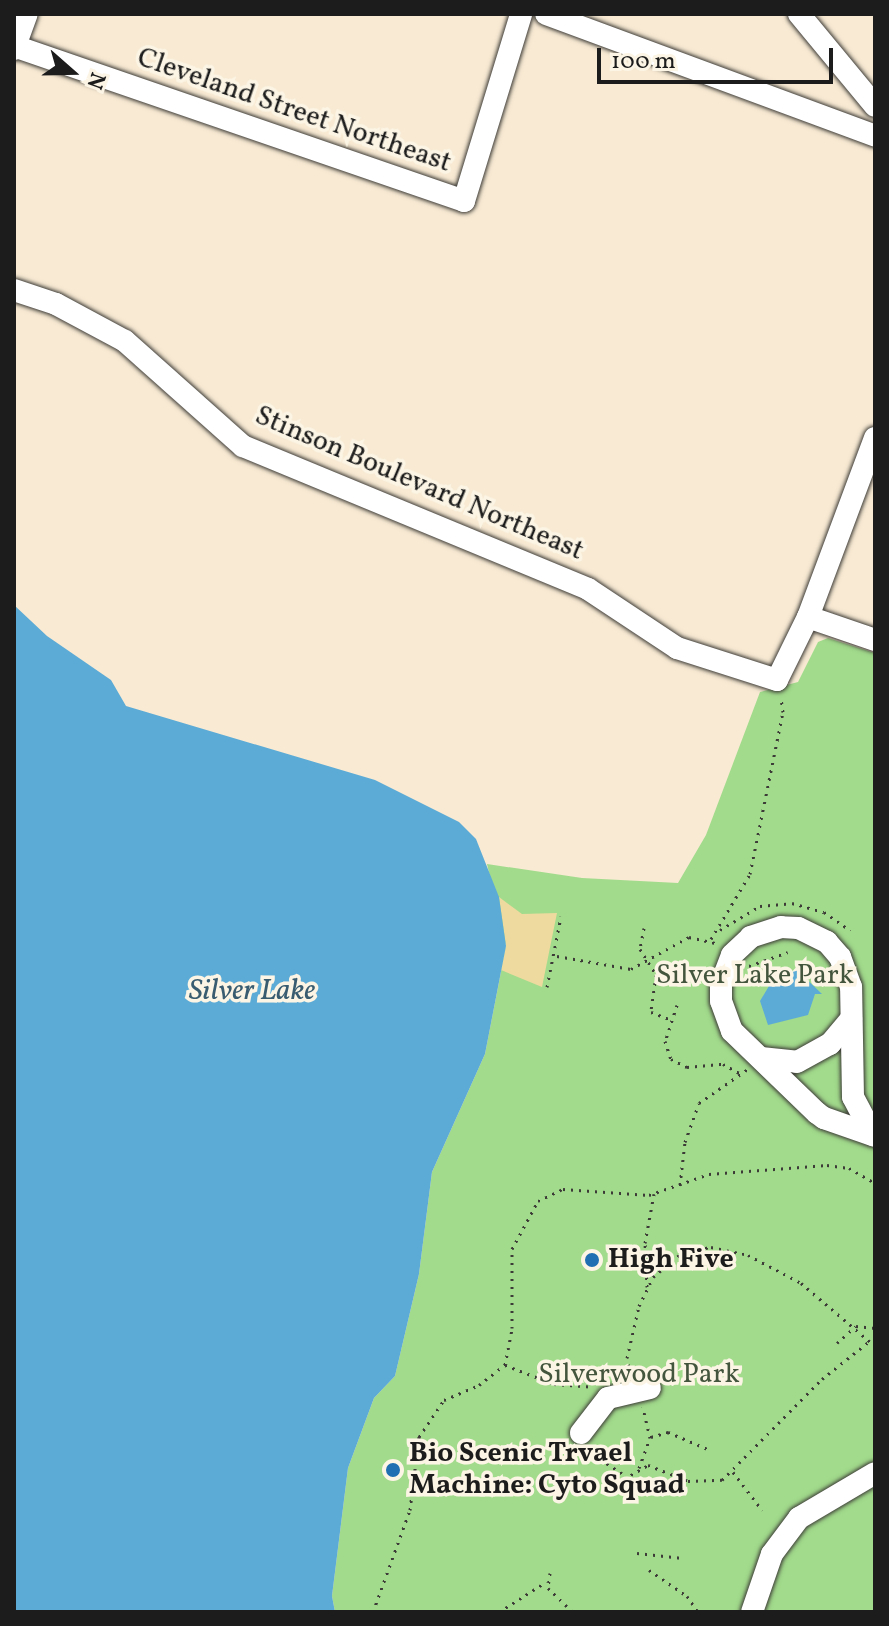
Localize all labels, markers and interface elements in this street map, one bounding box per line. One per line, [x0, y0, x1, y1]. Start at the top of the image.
north arrow [32, 32, 112, 112]
scale bar [601, 32, 837, 82]
street label: Cleveland Street Northeast [133, 41, 455, 181]
text: 100 m [611, 45, 676, 79]
text: N [78, 68, 112, 93]
street label: Stinson Boulevard Northeast [250, 399, 588, 569]
park label: Silver Lake Park [656, 959, 854, 993]
water label: Silver Lake [189, 973, 315, 1009]
place label: High Five [608, 1243, 734, 1277]
marker: High Five [583, 1251, 601, 1269]
park label: Silverwood Park [538, 1358, 740, 1392]
place label: Bio Scenic Trvael Machine: Cyto Squad [409, 1437, 685, 1503]
marker: Bio Scenic Trvael Machine: Cyto Squad [384, 1461, 402, 1479]

